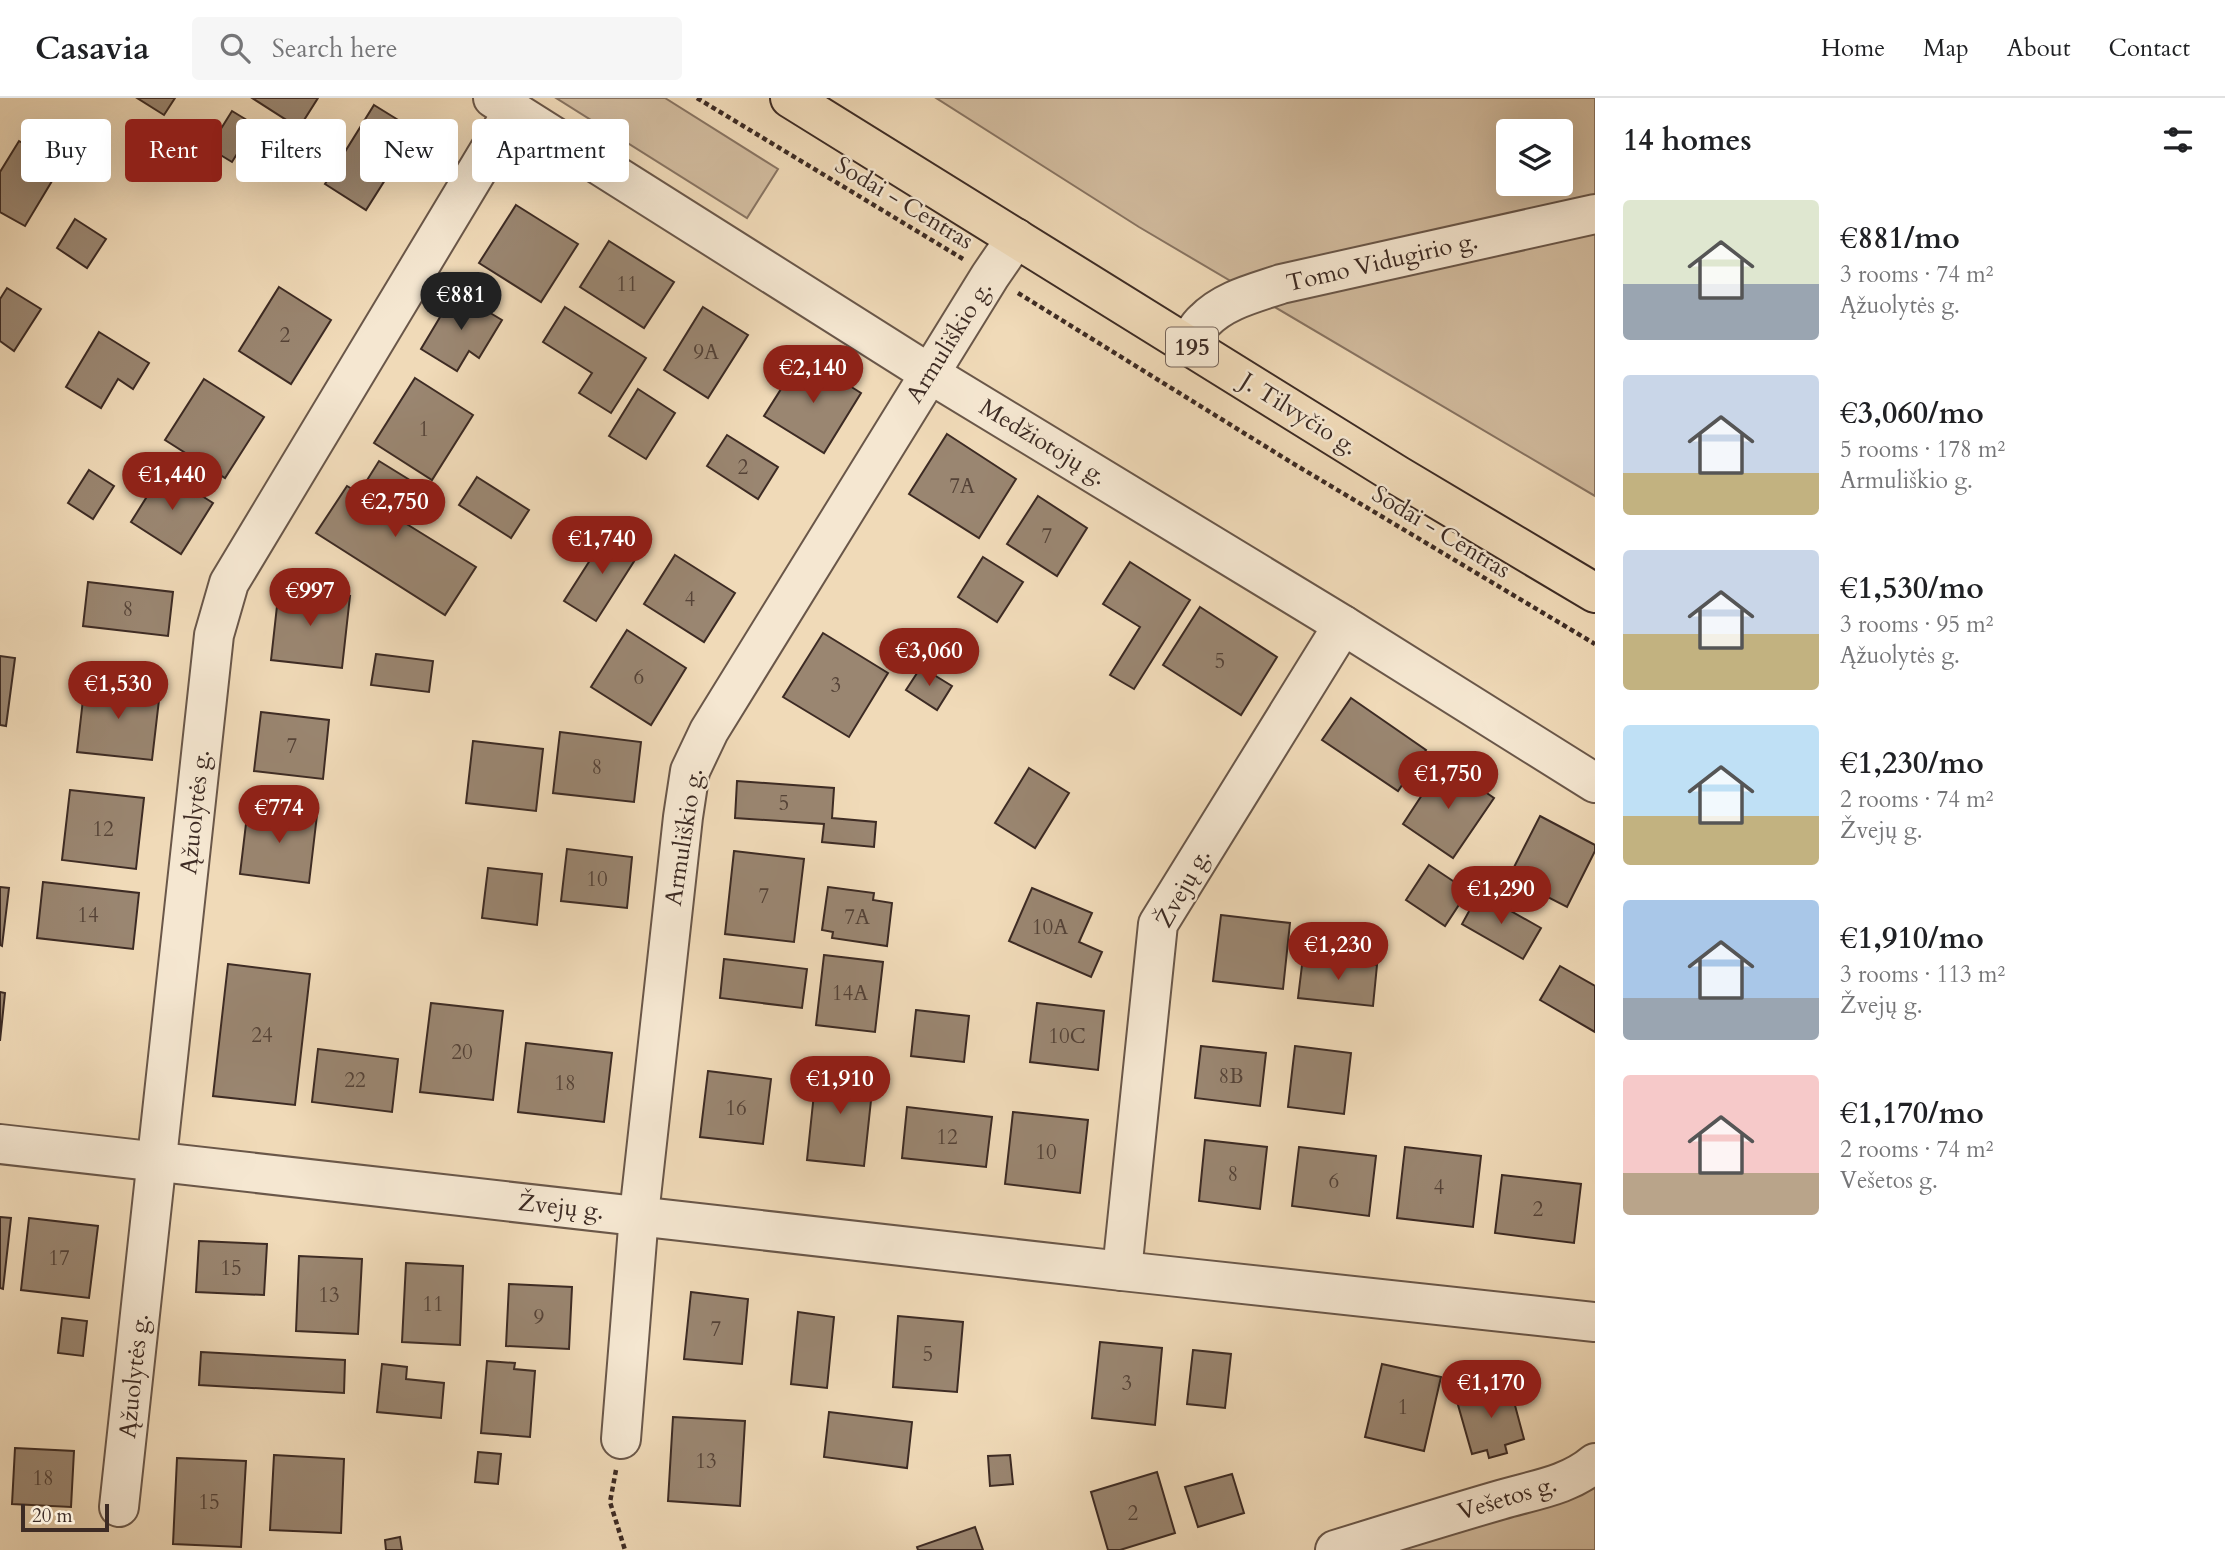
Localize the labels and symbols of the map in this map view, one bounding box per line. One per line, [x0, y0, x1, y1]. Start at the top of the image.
street label: Sodai - Centras [829, 149, 979, 257]
street label: Tomo Vidugirio g. [1283, 224, 1481, 300]
house number: 11 [616, 270, 638, 299]
pin: €881 [420, 272, 502, 332]
street label: Armuliškio g. [898, 274, 1000, 410]
house number: 2 [280, 321, 291, 350]
road number: 195 [1166, 328, 1218, 366]
house number: 9A [693, 338, 719, 367]
pin: €2,140 [756, 345, 870, 405]
street label: J. Tilvyčio g. [1231, 363, 1364, 463]
street label: Medžiotojų g. [973, 391, 1113, 493]
house number: 1 [419, 415, 429, 444]
pin: €1,440 [115, 452, 229, 512]
house number: 2 [738, 453, 749, 482]
house number: 7A [949, 472, 975, 501]
street label: Sodai - Centras [1366, 478, 1516, 586]
pin: €2,750 [338, 480, 452, 539]
pin: €1,740 [545, 517, 659, 576]
house number: 7 [1042, 522, 1053, 551]
pin: €997 [269, 568, 351, 628]
house number: 4 [685, 585, 696, 614]
house number: 8 [123, 595, 133, 624]
pin: €3,060 [872, 628, 986, 688]
house number: 5 [1215, 647, 1225, 676]
pin: €1,530 [61, 662, 175, 721]
house number: 6 [634, 663, 644, 692]
house number: 3 [831, 671, 841, 700]
house number: 7 [287, 732, 298, 761]
street label: Ąžuolytės g. [172, 748, 218, 876]
pin: €1,750 [1391, 752, 1505, 811]
house number: 8 [592, 753, 602, 782]
street label: Armuliškio g. [657, 766, 711, 908]
pin: €774 [238, 786, 320, 845]
house number: 5 [779, 789, 789, 818]
house number: 12 [92, 815, 114, 844]
street label: Žvejų g. [1148, 842, 1218, 934]
house number: 10 [586, 865, 608, 894]
pin: €1,290 [1444, 866, 1558, 926]
house number: 7 [759, 882, 770, 911]
house number: 14 [77, 901, 99, 930]
house number: 7A [844, 903, 870, 932]
house number: 10A [1032, 913, 1068, 942]
pin: €1,230 [1281, 922, 1395, 982]
house number: 14A [832, 979, 868, 1008]
house number: 24 [251, 1021, 273, 1050]
house number: 10C [1048, 1022, 1086, 1051]
house number: 20 [451, 1038, 473, 1067]
pin: €1,910 [783, 1056, 897, 1116]
house number: 8B [1218, 1062, 1244, 1091]
house number: 22 [344, 1066, 366, 1095]
house number: 18 [554, 1069, 576, 1098]
house number: 16 [725, 1094, 747, 1123]
house number: 12 [936, 1123, 958, 1152]
house number: 10 [1035, 1138, 1057, 1167]
house number: 8 [1228, 1160, 1238, 1189]
house number: 6 [1329, 1167, 1339, 1196]
house number: 4 [1434, 1173, 1445, 1202]
street label: Žvejų g. [516, 1186, 606, 1228]
house number: 2 [1533, 1195, 1544, 1224]
house number: 17 [48, 1244, 70, 1273]
house number: 15 [220, 1254, 242, 1283]
house number: 13 [318, 1281, 340, 1310]
house number: 11 [422, 1290, 444, 1319]
house number: 9 [534, 1303, 545, 1332]
street label: Ąžuolytės g. [111, 1312, 157, 1440]
house number: 7 [711, 1315, 722, 1344]
house number: 5 [923, 1340, 933, 1369]
pin: €1,170 [1434, 1360, 1548, 1420]
house number: 3 [1122, 1369, 1132, 1398]
house number: 1 [1398, 1393, 1408, 1422]
house number: 13 [695, 1447, 717, 1476]
house number: 18 [32, 1464, 54, 1493]
street label: Vešetos g. [1453, 1467, 1561, 1529]
house number: 15 [198, 1488, 220, 1517]
house number: 2 [1128, 1499, 1139, 1528]
scale bar [21, 1501, 108, 1533]

